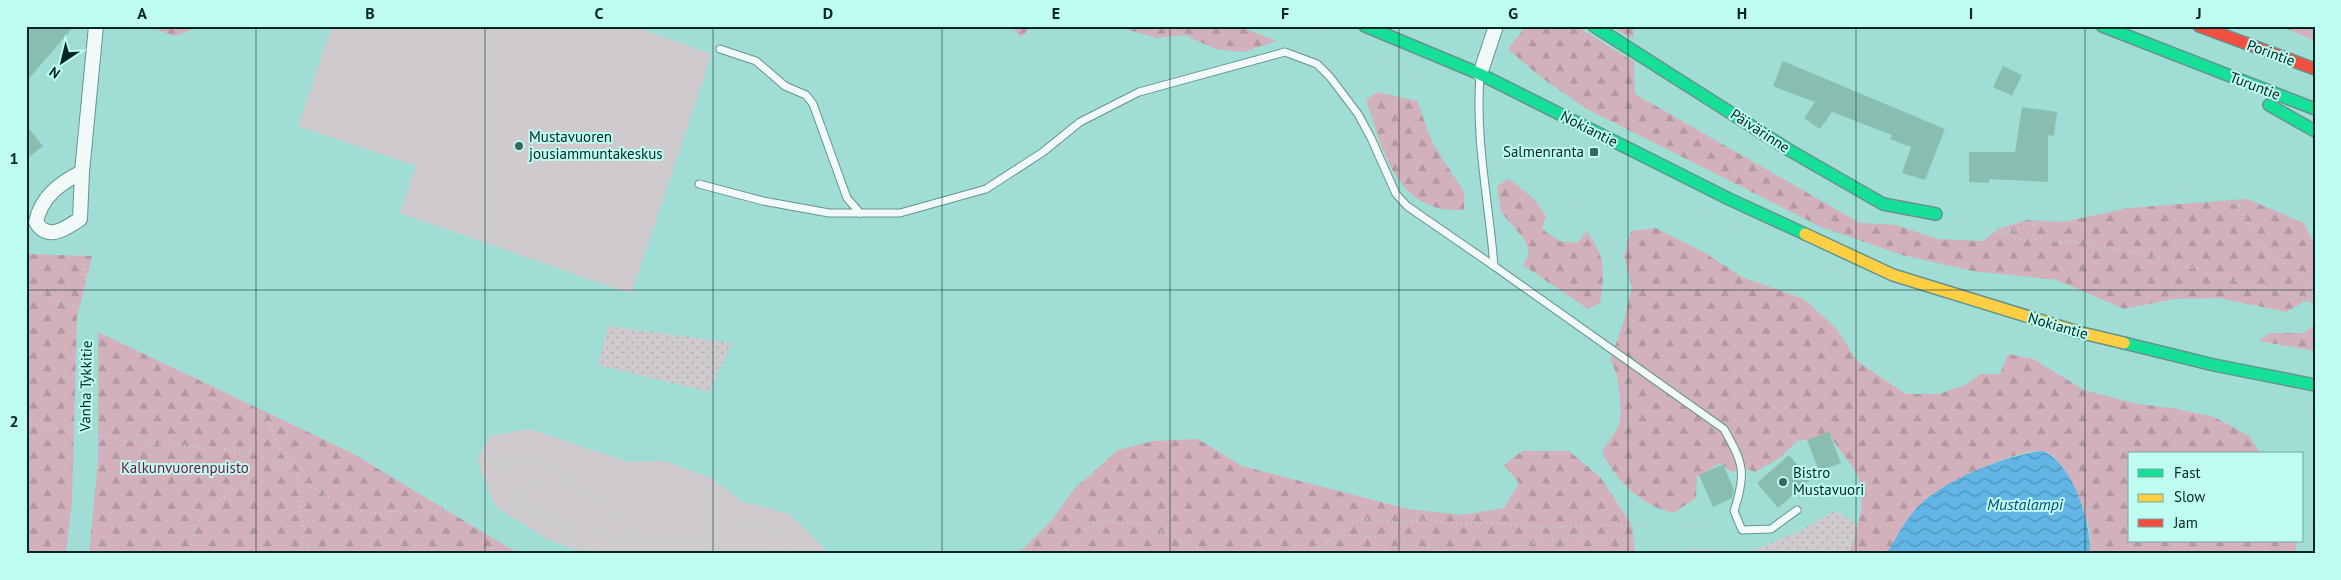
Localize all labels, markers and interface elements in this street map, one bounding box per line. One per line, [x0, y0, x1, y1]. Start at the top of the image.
text: A [137, 3, 147, 23]
text: B [365, 3, 375, 23]
text: C [595, 3, 604, 23]
text: D [823, 3, 833, 23]
text: E [1052, 3, 1060, 23]
text: F [1281, 3, 1289, 23]
text: G [1508, 3, 1518, 23]
text: H [1737, 3, 1747, 23]
text: I [1969, 3, 1973, 23]
text: J [2195, 3, 2202, 23]
street label: Porintie [2244, 35, 2298, 70]
north arrow [38, 38, 88, 88]
text: N [46, 63, 63, 83]
street label: Turuntie [2227, 67, 2283, 104]
street label: Päivärinne [1727, 104, 1794, 157]
street label: Nokiantie [1557, 106, 1621, 151]
place label: Mustavuoren jousiammuntakeskus [529, 127, 663, 163]
marker: Mustavuoren jousiammuntakeskus [513, 140, 525, 152]
place label: Salmenranta [1503, 142, 1584, 161]
marker: Salmenranta [1588, 146, 1600, 158]
text: 1 [9, 148, 19, 168]
street label: Nokiantie [2026, 308, 2090, 343]
street label: Vanha Tykkitie [75, 340, 96, 433]
text: 2 [9, 411, 19, 431]
legend [2128, 452, 2304, 542]
park label: Kalkunvuorenpuisto [121, 458, 249, 477]
place label: Bistro Mustavuori [1793, 463, 1864, 499]
text: Fast [2174, 463, 2201, 482]
marker: Bistro Mustavuori [1777, 476, 1789, 488]
text: Slow [2174, 487, 2205, 506]
water label: Mustalampi [1987, 494, 2064, 514]
text: Jam [2173, 513, 2198, 532]

